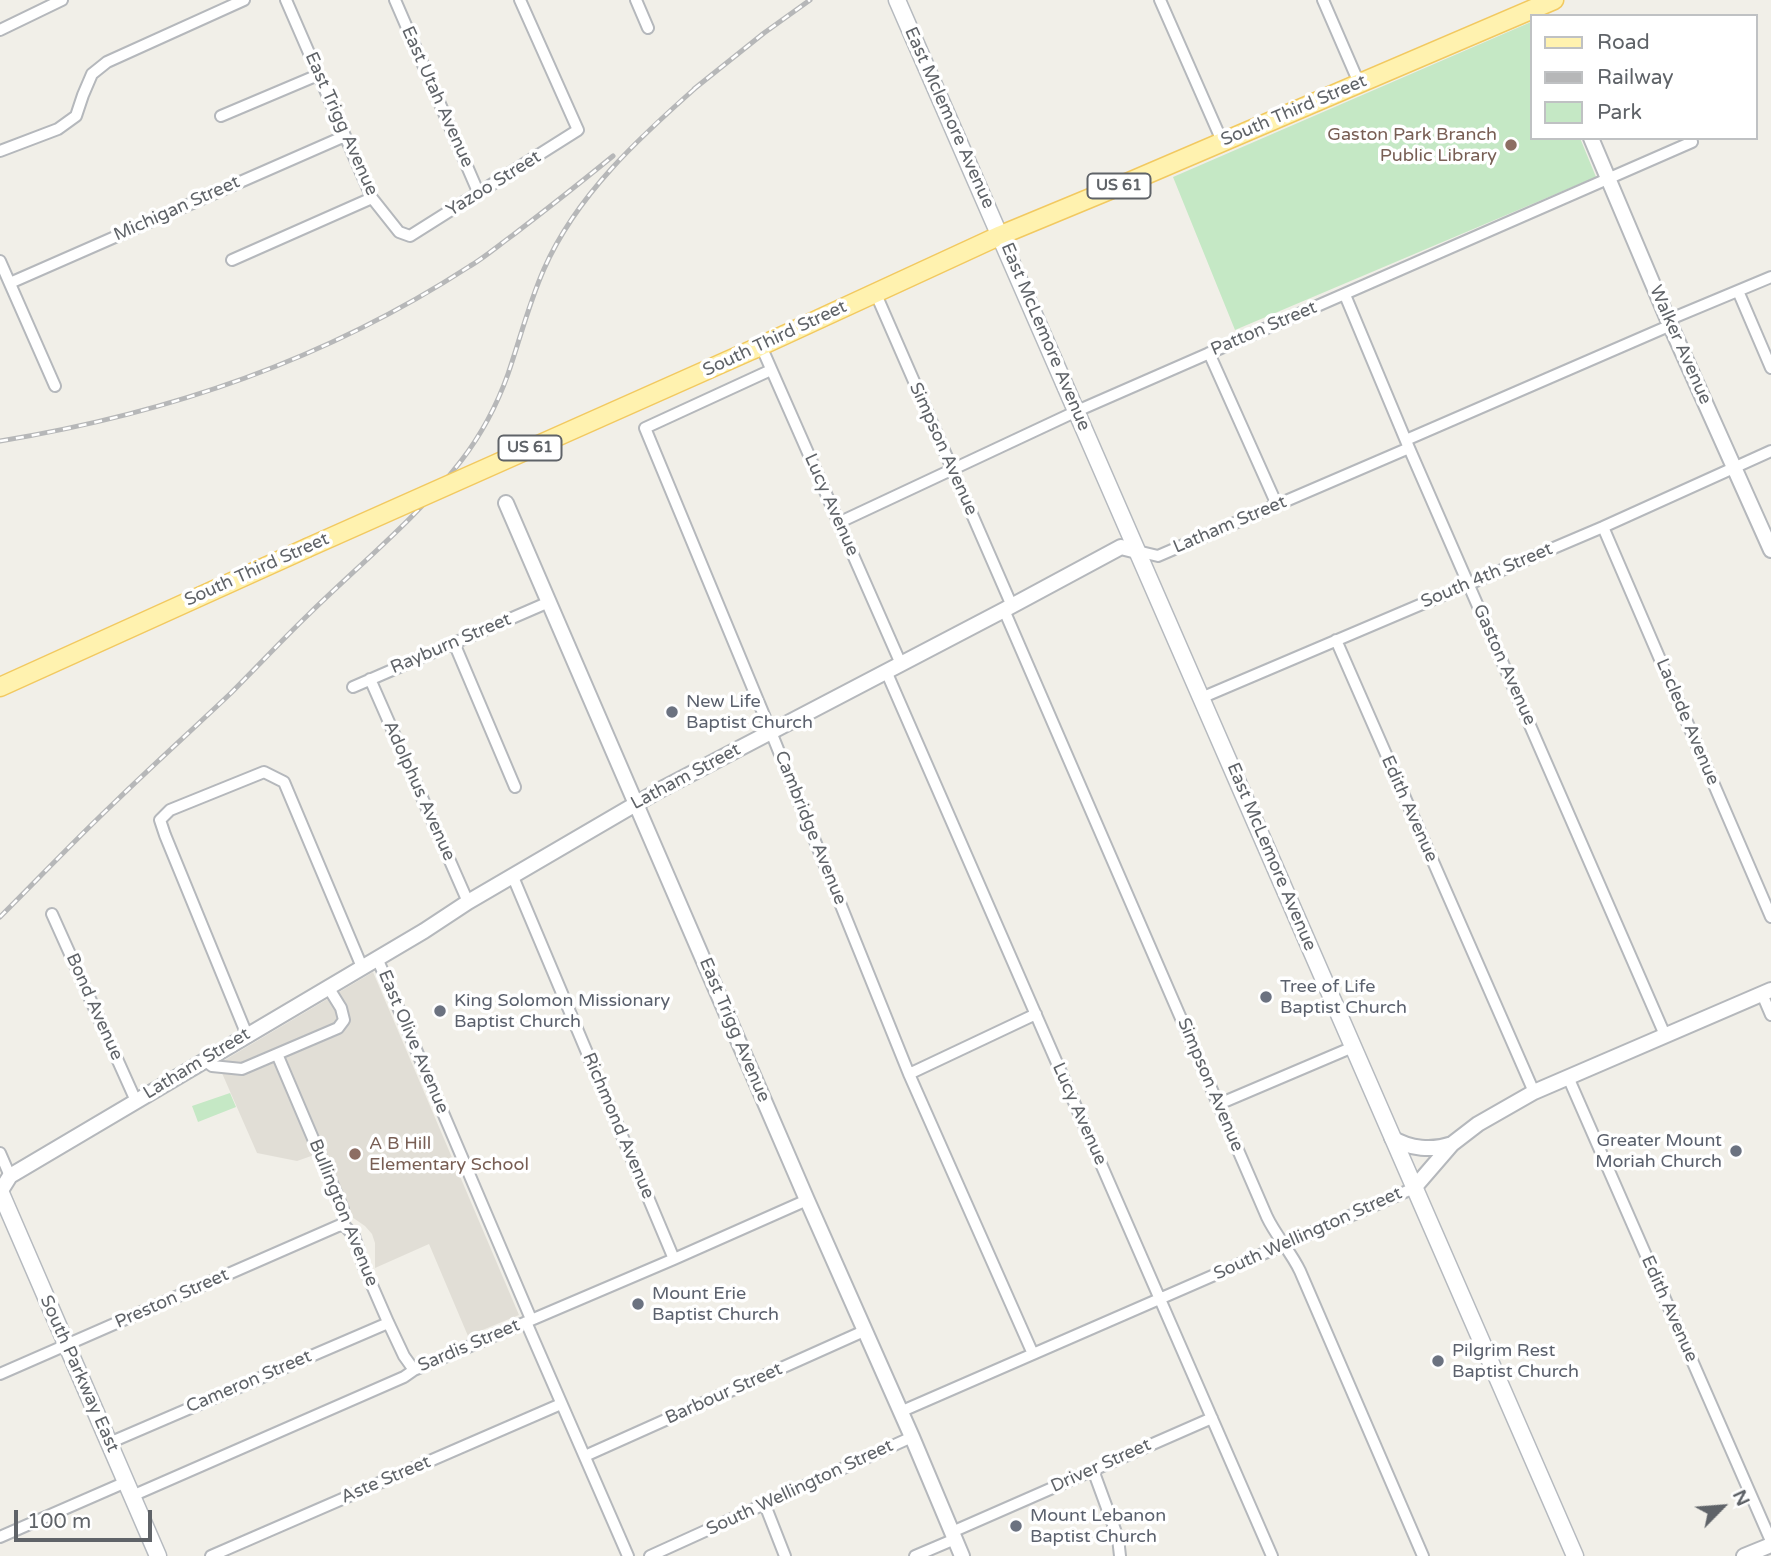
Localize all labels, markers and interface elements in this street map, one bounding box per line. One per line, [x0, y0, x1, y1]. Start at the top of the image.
legend [1530, 14, 1757, 140]
street label: East Utah Avenue [396, 23, 478, 171]
street label: East Mclemore Avenue [899, 24, 999, 212]
text: Road [1597, 30, 1650, 55]
street label: East Trigg Avenue [300, 49, 382, 199]
text: Railway [1597, 65, 1674, 90]
street label: South Third Street [1218, 71, 1370, 151]
text: Park [1597, 100, 1642, 125]
place label: Gaston Park Branch Public Library [1327, 124, 1497, 166]
marker: Gaston Park Branch Public Library [1503, 137, 1519, 153]
street label: Yazoo Street [443, 146, 545, 222]
street label: Michigan Street [111, 172, 243, 246]
road number: US 61 [1088, 174, 1150, 198]
street label: East McLemore Avenue [996, 240, 1094, 434]
street label: Walker Avenue [1644, 282, 1716, 408]
street label: South Third Street [700, 296, 850, 382]
street label: Patton Street [1208, 297, 1320, 361]
street label: Simpson Avenue [904, 379, 982, 519]
road number: US 61 [498, 436, 562, 461]
street label: Lucy Avenue [799, 451, 863, 559]
street label: Latham Street [1170, 491, 1290, 559]
street label: South Third Street [181, 528, 333, 612]
street label: South 4th Street [1418, 539, 1556, 613]
street label: Gaston Avenue [1468, 601, 1540, 729]
street label: Rayburn Street [388, 609, 514, 679]
street label: Laclede Avenue [1651, 655, 1723, 789]
place label: New Life Baptist Church [686, 691, 813, 734]
marker: New Life Baptist Church [664, 704, 680, 720]
street label: Adolphus Avenue [378, 718, 460, 864]
street label: Latham Street [628, 739, 744, 815]
street label: Cambridge Avenue [769, 748, 851, 908]
street label: Edith Avenue [1376, 753, 1442, 865]
street label: East McLemore Avenue [1222, 760, 1320, 954]
street label: Bond Avenue [61, 950, 127, 1064]
street label: East Trigg Avenue [694, 955, 774, 1105]
street label: East Olive Avenue [373, 967, 453, 1117]
place label: Tree of Life Baptist Church [1280, 976, 1407, 1018]
marker: Tree of Life Baptist Church [1258, 989, 1274, 1005]
place label: King Solomon Missionary Baptist Church [454, 990, 670, 1032]
marker: King Solomon Missionary Baptist Church [432, 1003, 448, 1019]
street label: Simpson Avenue [1172, 1015, 1248, 1155]
street label: Latham Street [140, 1024, 254, 1104]
street label: Richmond Avenue [577, 1050, 659, 1202]
street label: Lucy Avenue [1047, 1060, 1111, 1168]
place label: Greater Mount Moriah Church [1595, 1130, 1722, 1172]
place label: A B Hill Elementary School [369, 1133, 529, 1176]
street label: Bullington Avenue [304, 1136, 382, 1290]
marker: Greater Mount Moriah Church [1728, 1143, 1744, 1159]
marker: A B Hill Elementary School [347, 1146, 363, 1162]
street label: South Wellington Street [1211, 1183, 1405, 1285]
street label: Edith Avenue [1636, 1253, 1702, 1365]
street label: Preston Street [112, 1264, 232, 1334]
place label: Mount Erie Baptist Church [652, 1283, 779, 1326]
street label: South Parkway East [35, 1292, 123, 1456]
marker: Mount Erie Baptist Church [630, 1296, 646, 1312]
street label: Sardis Street [415, 1315, 523, 1377]
place label: Pilgrim Rest Baptist Church [1452, 1340, 1579, 1382]
street label: Cameron Street [183, 1346, 315, 1418]
marker: Pilgrim Rest Baptist Church [1430, 1353, 1446, 1369]
street label: Barbour Street [662, 1359, 786, 1429]
street label: Driver Street [1048, 1434, 1154, 1498]
street label: South Wellington Street [703, 1435, 897, 1541]
street label: Aste Street [338, 1451, 434, 1509]
north arrow [1687, 1472, 1757, 1542]
text: N [1728, 1487, 1754, 1510]
scale bar [18, 1496, 156, 1540]
place label: Mount Lebanon Baptist Church [1030, 1505, 1166, 1548]
text: 100 m [27, 1509, 91, 1534]
marker: Mount Lebanon Baptist Church [1008, 1518, 1024, 1534]

